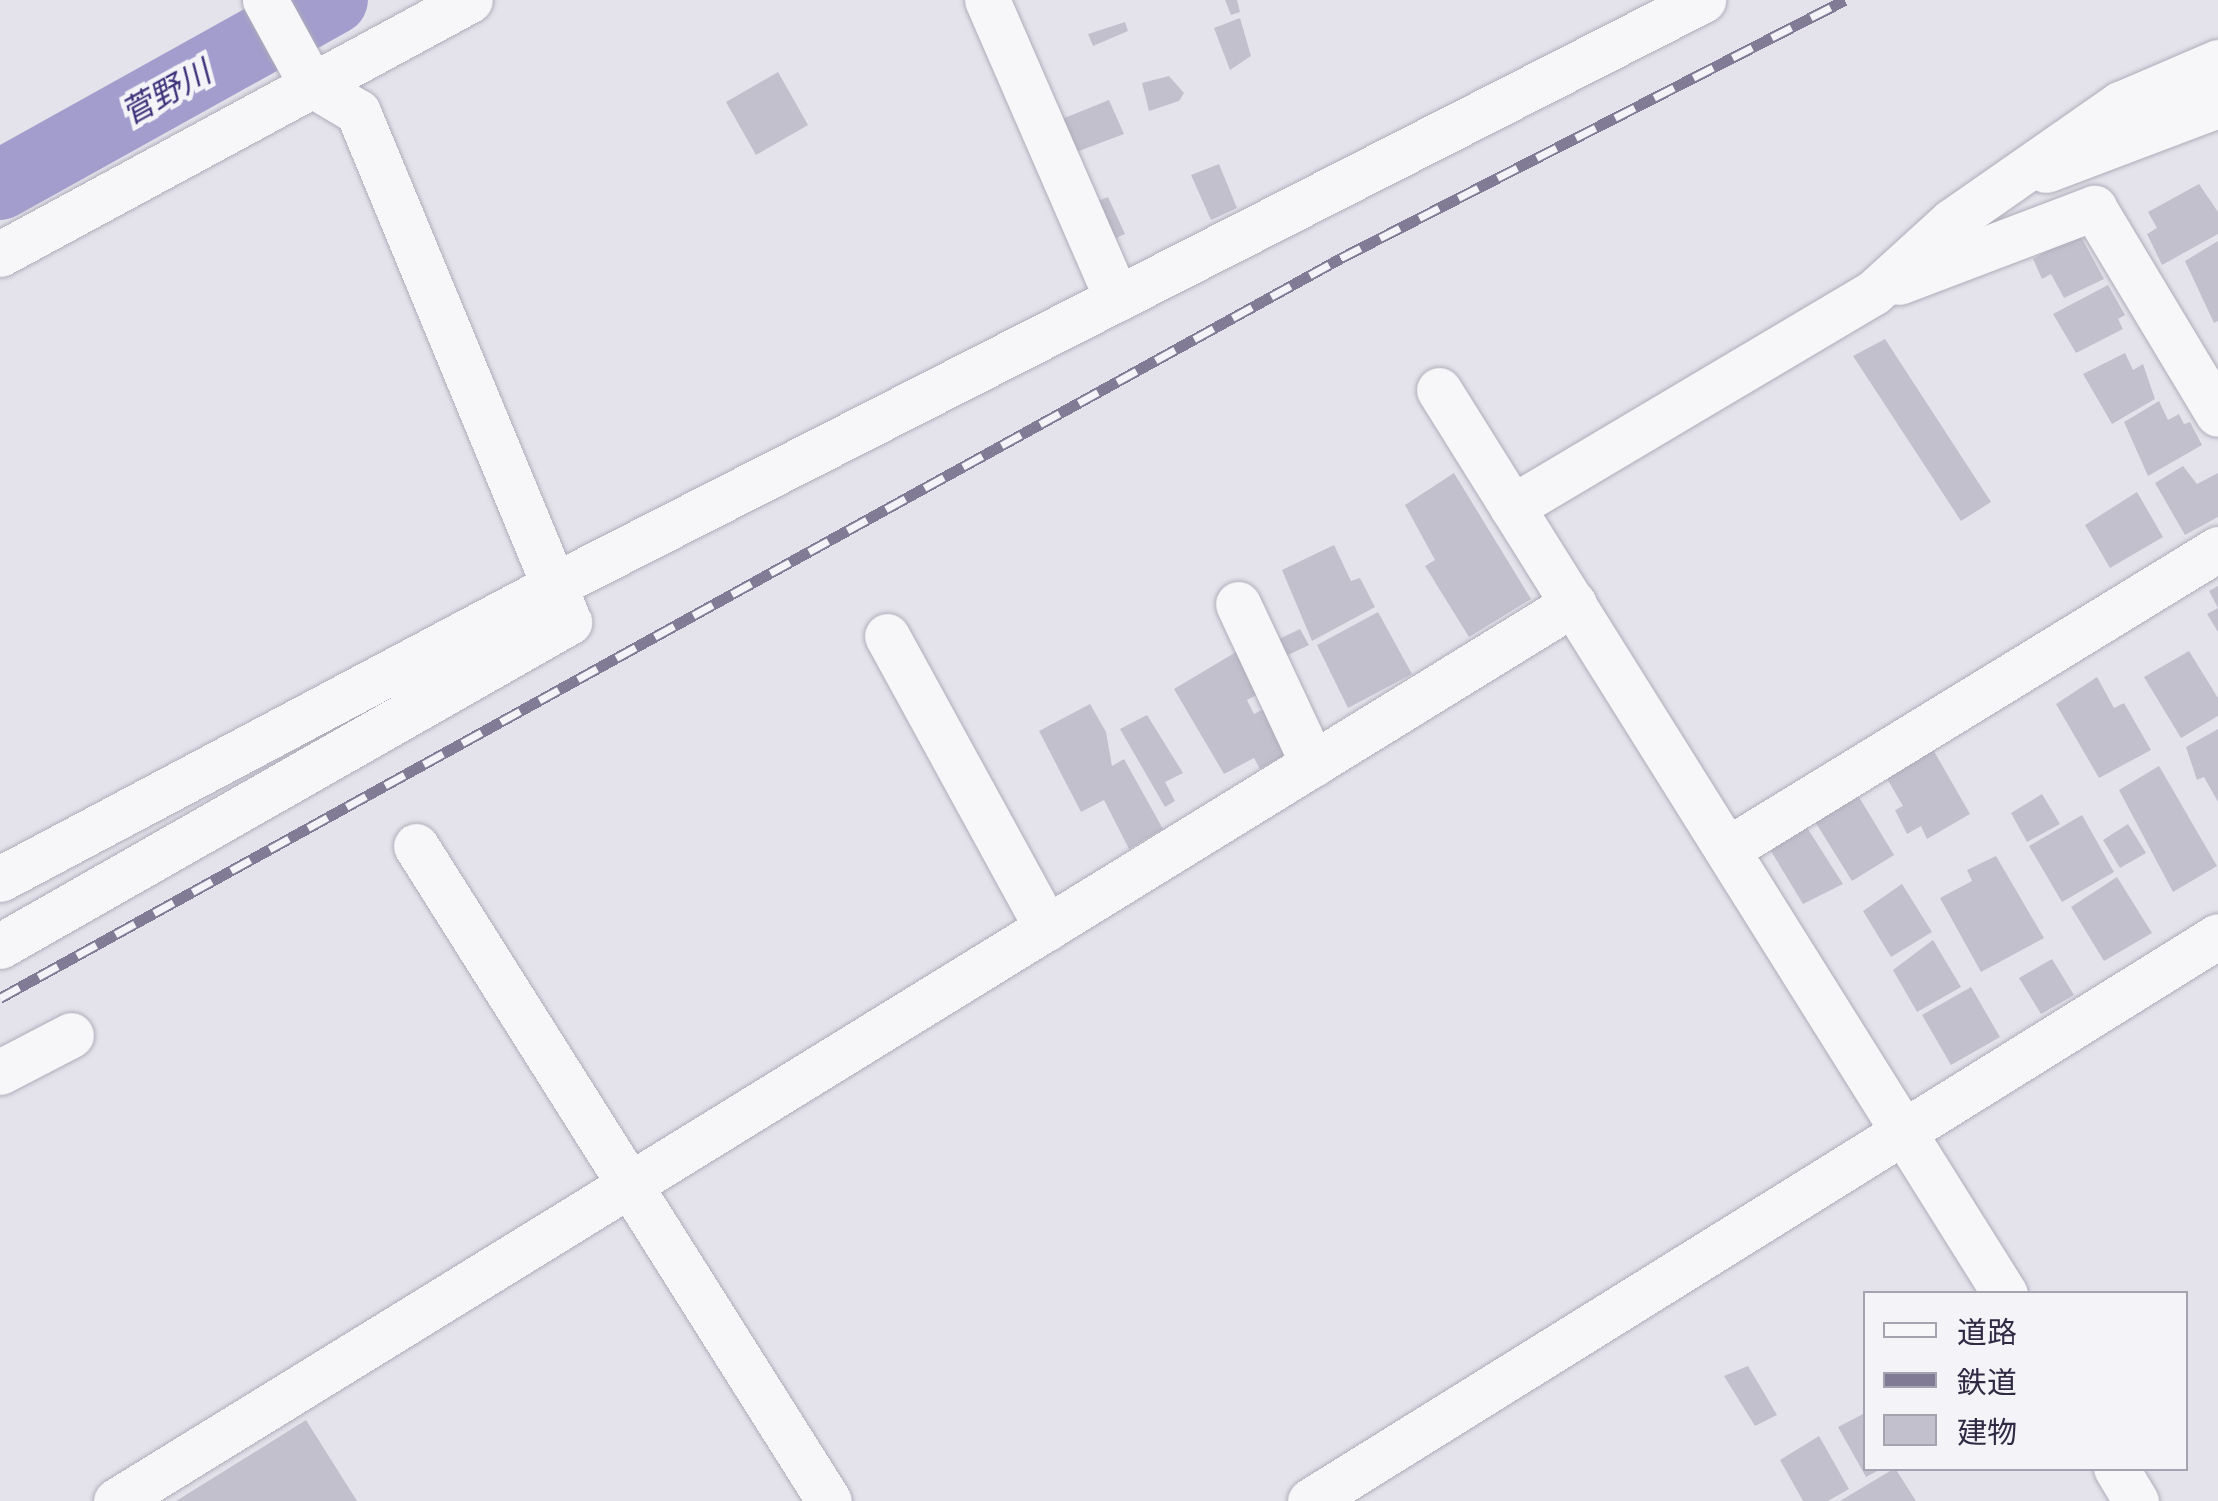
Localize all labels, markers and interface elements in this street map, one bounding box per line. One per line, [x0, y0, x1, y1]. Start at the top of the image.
water label: 菅野川 [115, 53, 217, 133]
legend [1863, 1291, 2188, 1471]
text: 道路 [1957, 1314, 2017, 1351]
text: 鉄道 [1957, 1364, 2017, 1401]
text: 建物 [1957, 1414, 2017, 1451]

